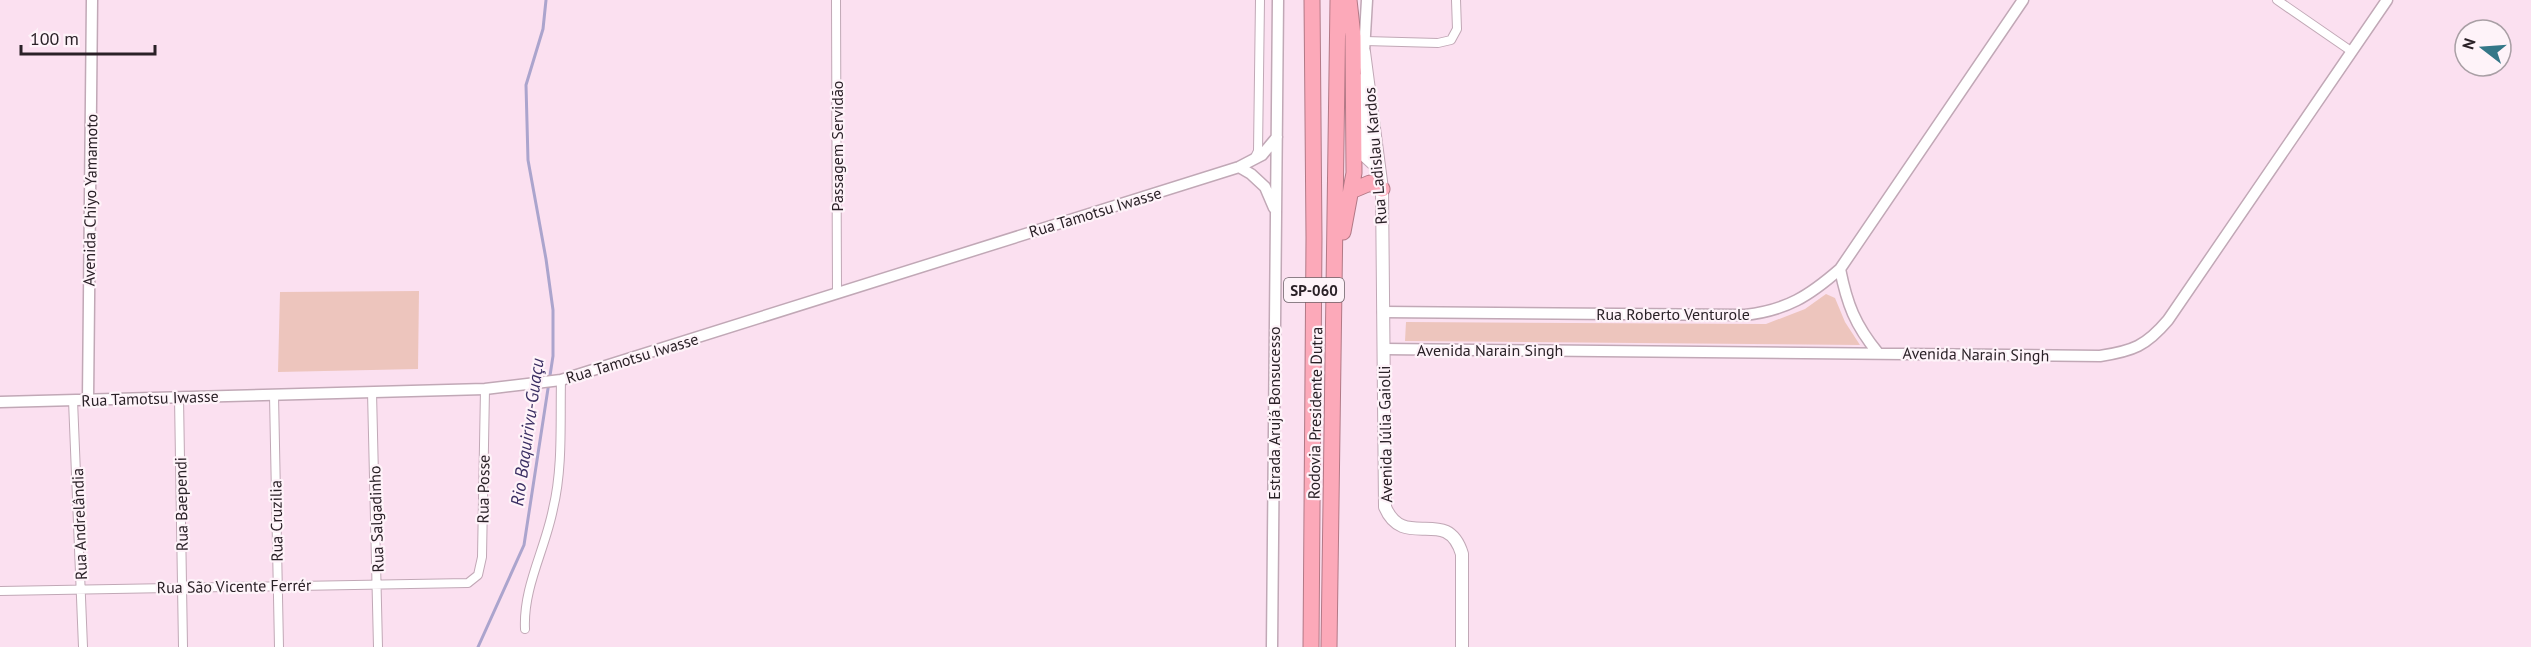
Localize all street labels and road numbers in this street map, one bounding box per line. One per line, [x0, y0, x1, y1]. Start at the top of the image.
street label: Passagem Servidão [827, 81, 847, 211]
street label: Rua Ladislau Kardos [1359, 86, 1391, 226]
street label: Avenida Chiyo Yamamoto [78, 114, 102, 286]
street label: Rua Tamotsu Iwasse [1026, 182, 1164, 242]
road number: SP-060 [1284, 278, 1344, 302]
street label: Rua Roberto Venturole [1596, 304, 1750, 324]
street label: Estrada Arujá Bonsucesso [1264, 326, 1284, 500]
street label: Rodovia Presidente Dutra [1303, 327, 1327, 499]
street label: Rua Tamotsu Iwasse [563, 328, 701, 388]
street label: Avenida Narain Singh [1417, 340, 1563, 360]
street label: Avenida Narain Singh [1903, 343, 2049, 365]
street label: Avenida Júlia Gaiolli [1374, 365, 1396, 503]
street label: Rua Tamotsu Iwasse [81, 386, 219, 410]
street label: Rua Posse [472, 454, 494, 524]
street label: Rua Baependi [170, 457, 192, 551]
street label: Rua Salgadinho [364, 465, 388, 573]
street label: Rua Andrelândia [67, 468, 91, 580]
street label: Rua Cruzilia [265, 480, 287, 562]
street label: Rua São Vicente Ferrér [157, 575, 312, 597]

